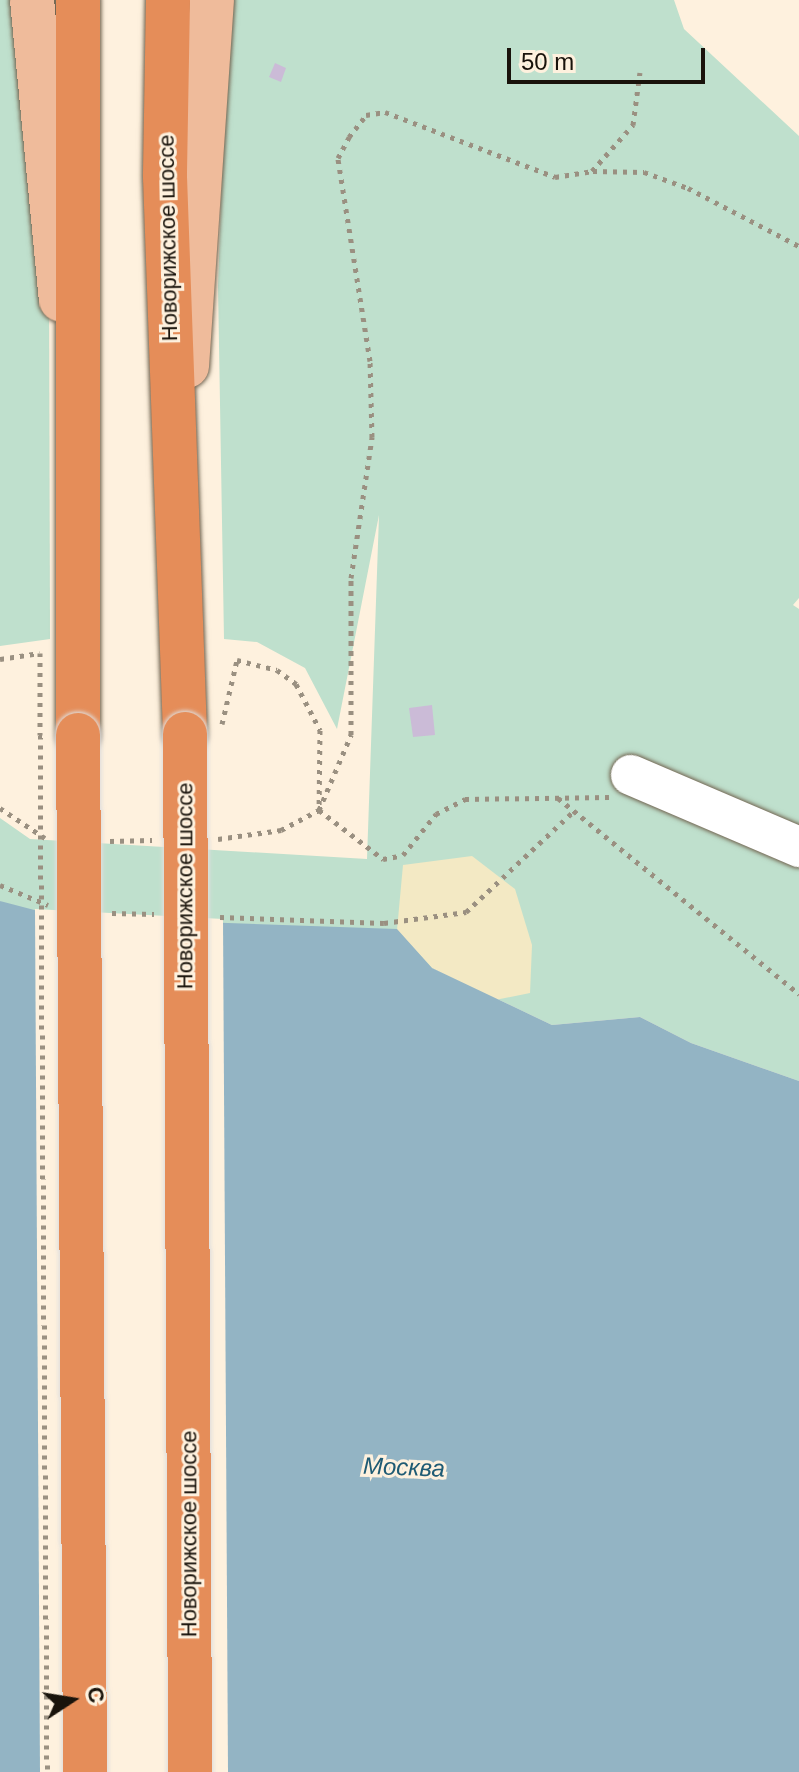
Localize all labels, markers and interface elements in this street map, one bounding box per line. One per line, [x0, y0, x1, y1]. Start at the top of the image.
scale bar [511, 32, 709, 82]
text: 50 m [521, 48, 574, 75]
street label: Новорижское шоссе [153, 134, 183, 342]
street label: Новорижское шоссе [172, 783, 198, 989]
street label: Новорижское шоссе [176, 1431, 202, 1637]
water label: Москва [363, 1451, 445, 1483]
north arrow [32, 1660, 112, 1740]
text: С [82, 1685, 110, 1705]

